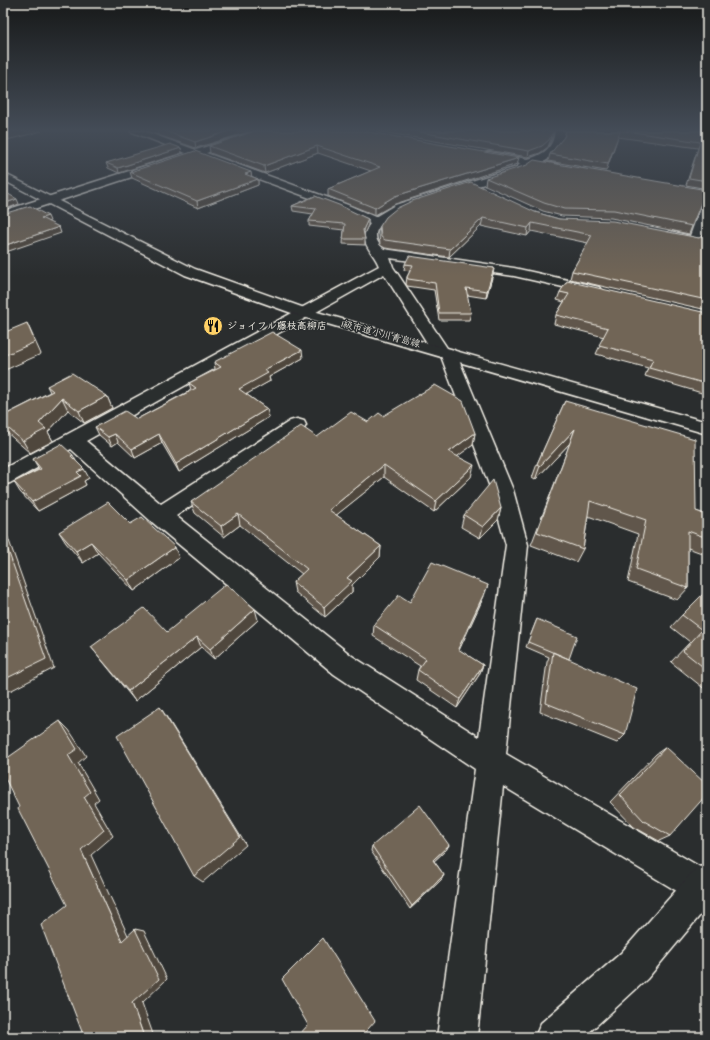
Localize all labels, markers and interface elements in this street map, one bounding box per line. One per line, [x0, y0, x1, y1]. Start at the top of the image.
restaurant icon: ジョイフル藤枝高柳店 [202, 315, 224, 337]
street label: 1級市道小川青島線 [340, 317, 422, 351]
place label: ジョイフル藤枝高柳店 [227, 319, 327, 333]

